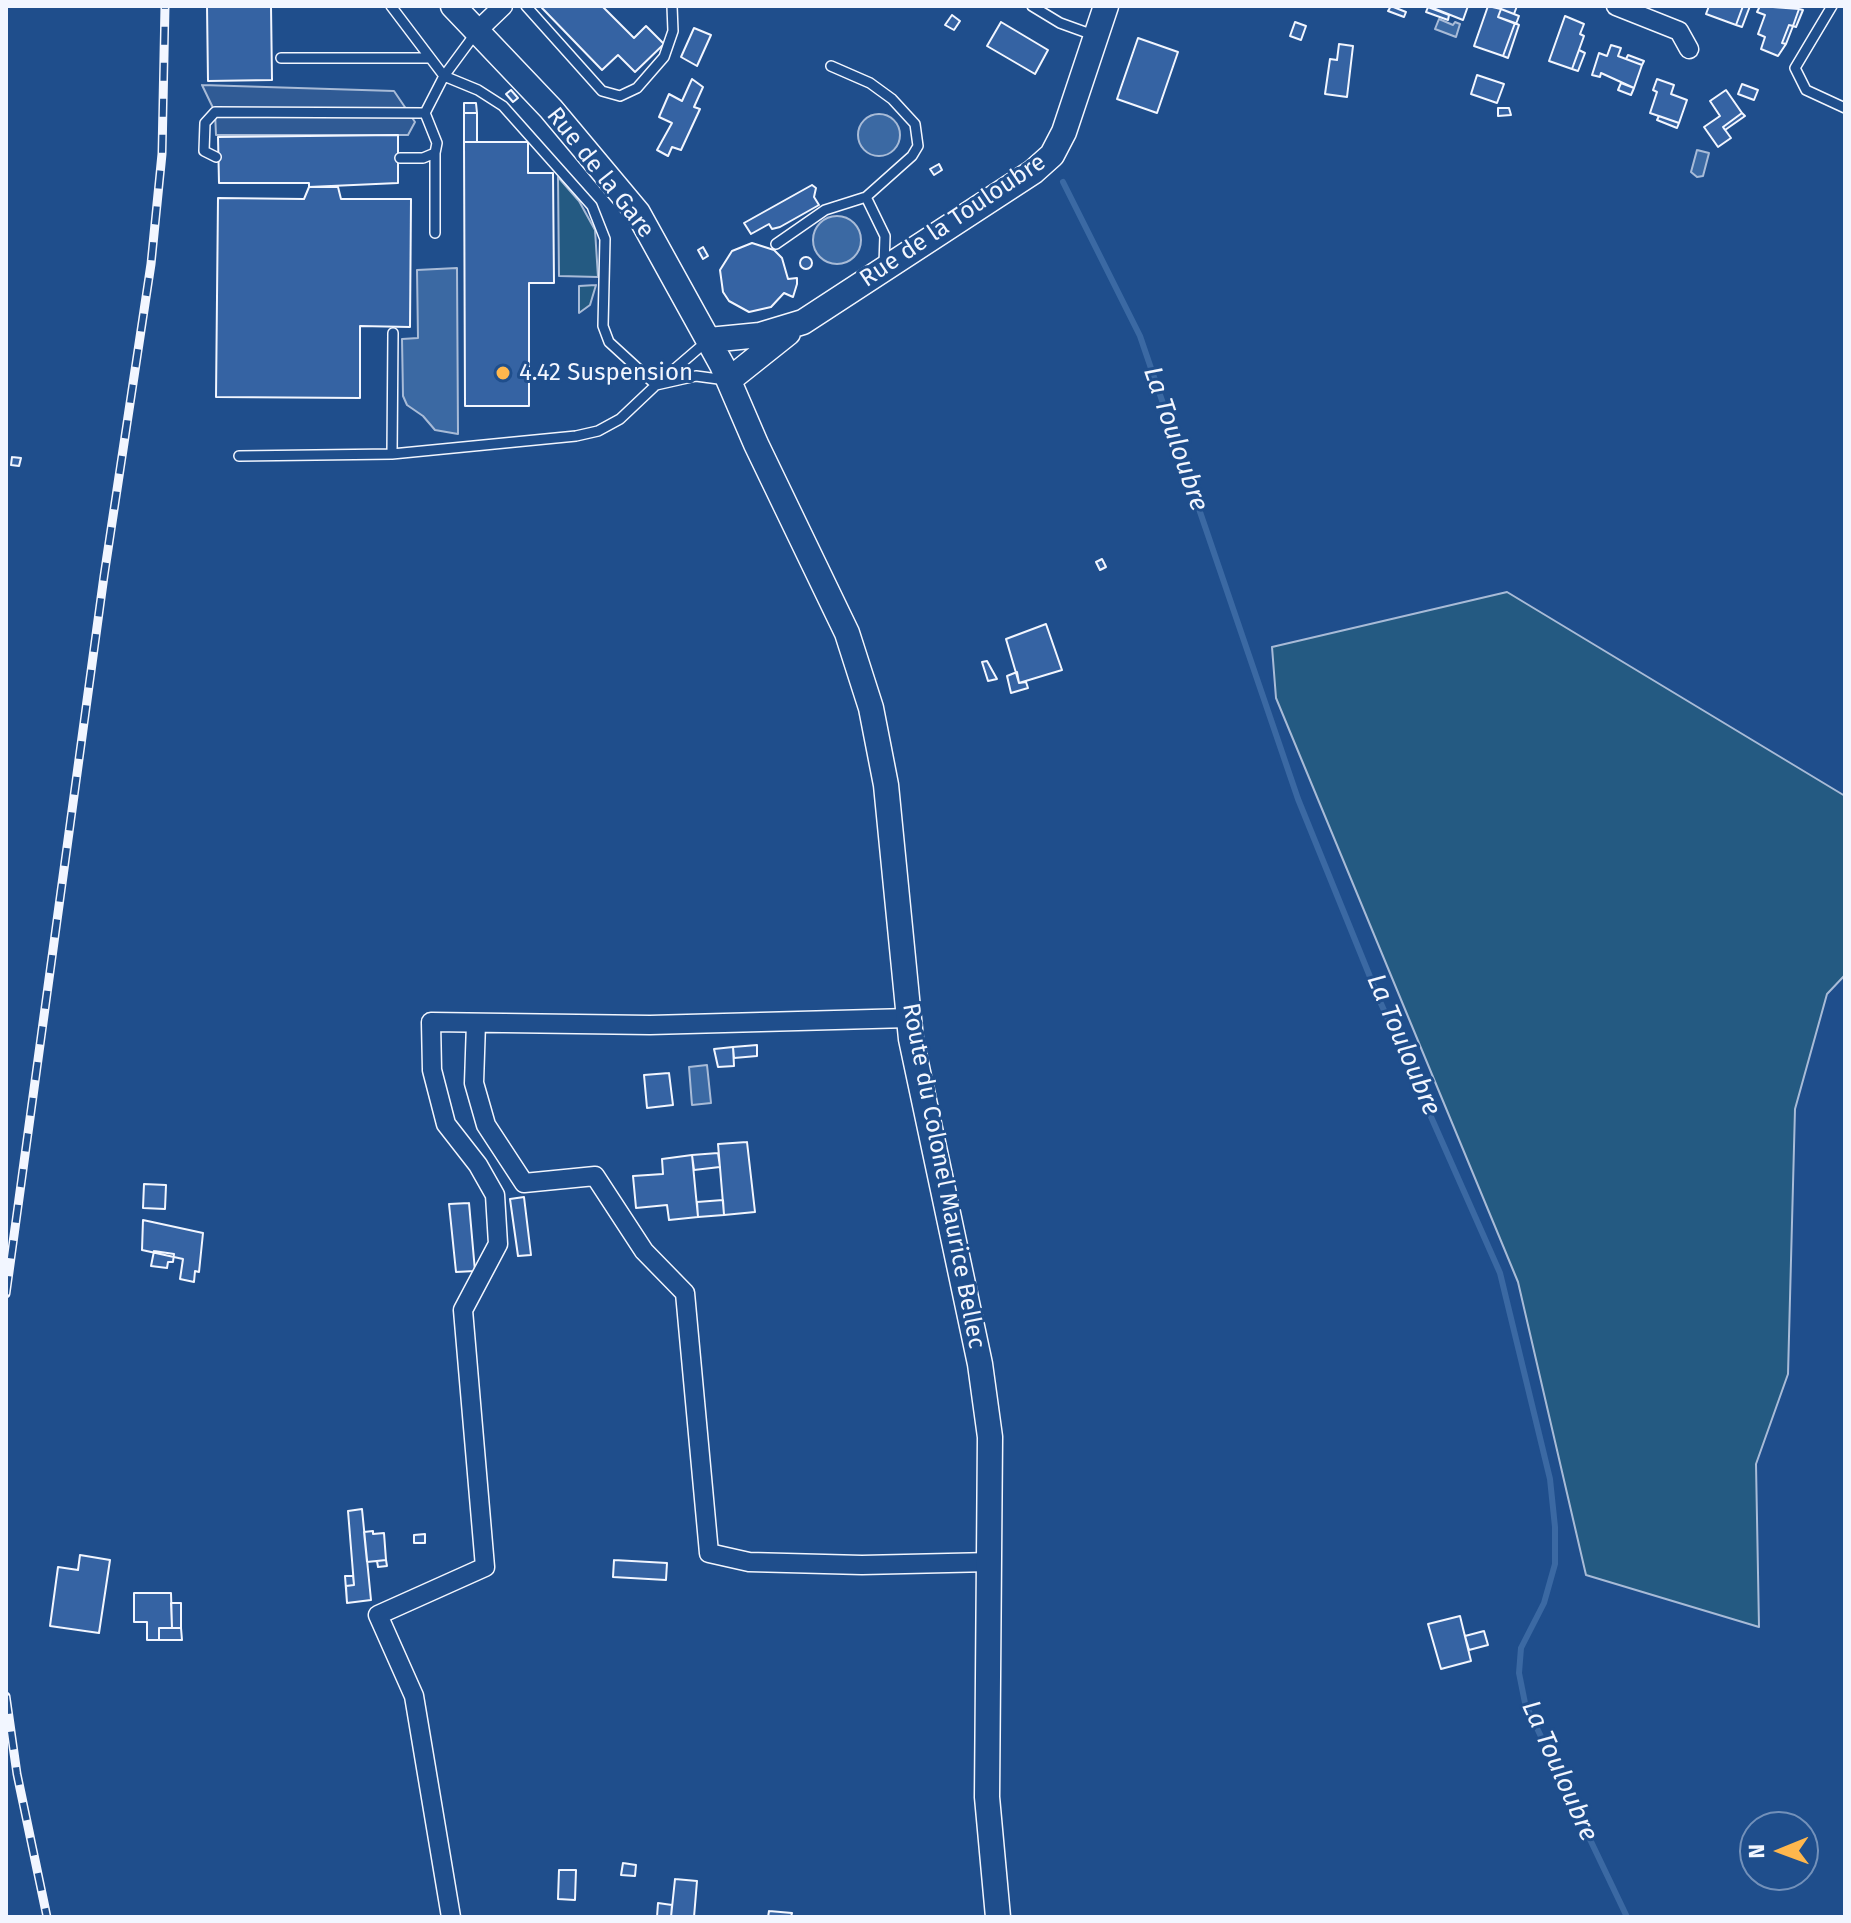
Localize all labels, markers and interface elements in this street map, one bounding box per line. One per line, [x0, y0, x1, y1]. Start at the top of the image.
street label: Rue de la Gare [540, 102, 660, 244]
street label: Rue de la Touloubre [855, 148, 1051, 294]
place label: 4.42 Suspension [519, 359, 693, 387]
water label: La Touloubre [1136, 363, 1214, 515]
marker: 4.42 Suspension [494, 364, 512, 382]
water label: La Touloubre [1359, 970, 1447, 1120]
street label: Route du Colonel Maurice Bellec [895, 1001, 991, 1351]
water label: La Touloubre [1514, 1696, 1604, 1846]
north arrow [1739, 1811, 1819, 1891]
text: N [1743, 1844, 1770, 1859]

